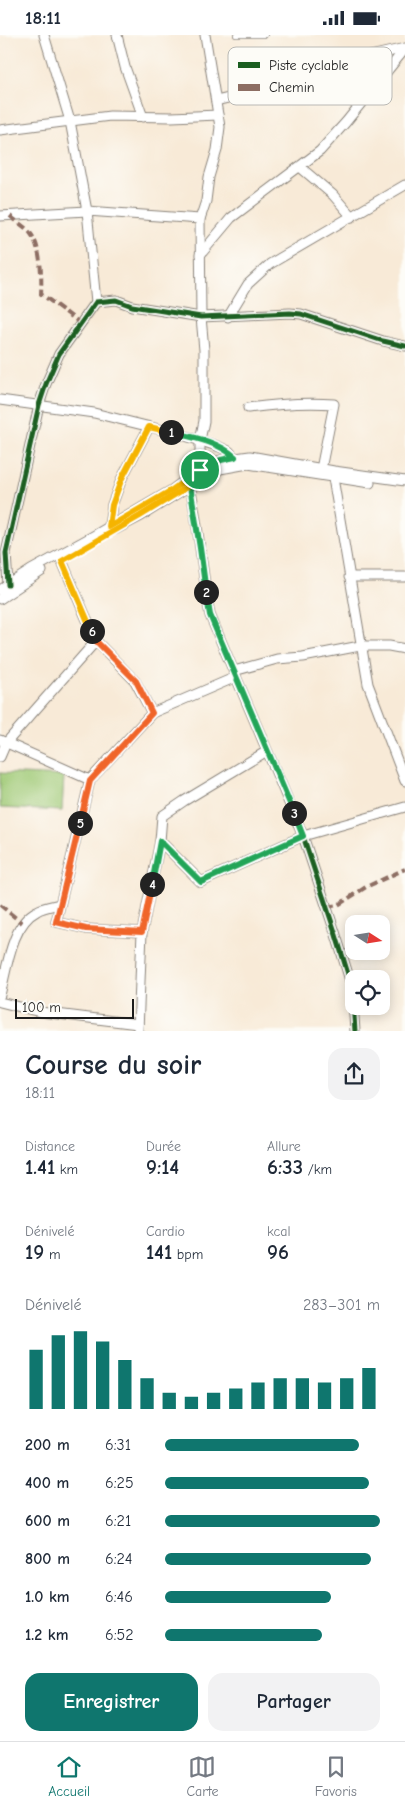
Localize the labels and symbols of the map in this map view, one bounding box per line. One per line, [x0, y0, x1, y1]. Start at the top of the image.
legend [228, 47, 392, 105]
text: Piste cyclable [269, 57, 349, 74]
text: Chemin [269, 79, 315, 96]
pin: 1 [158, 419, 184, 445]
pin [179, 449, 221, 491]
pin: 2 [194, 579, 218, 605]
pin: 6 [80, 619, 104, 643]
pin: 3 [282, 801, 306, 825]
pin: 5 [68, 811, 92, 835]
pin: 4 [140, 871, 164, 897]
north arrow [345, 915, 390, 960]
scale bar [15, 996, 134, 1019]

